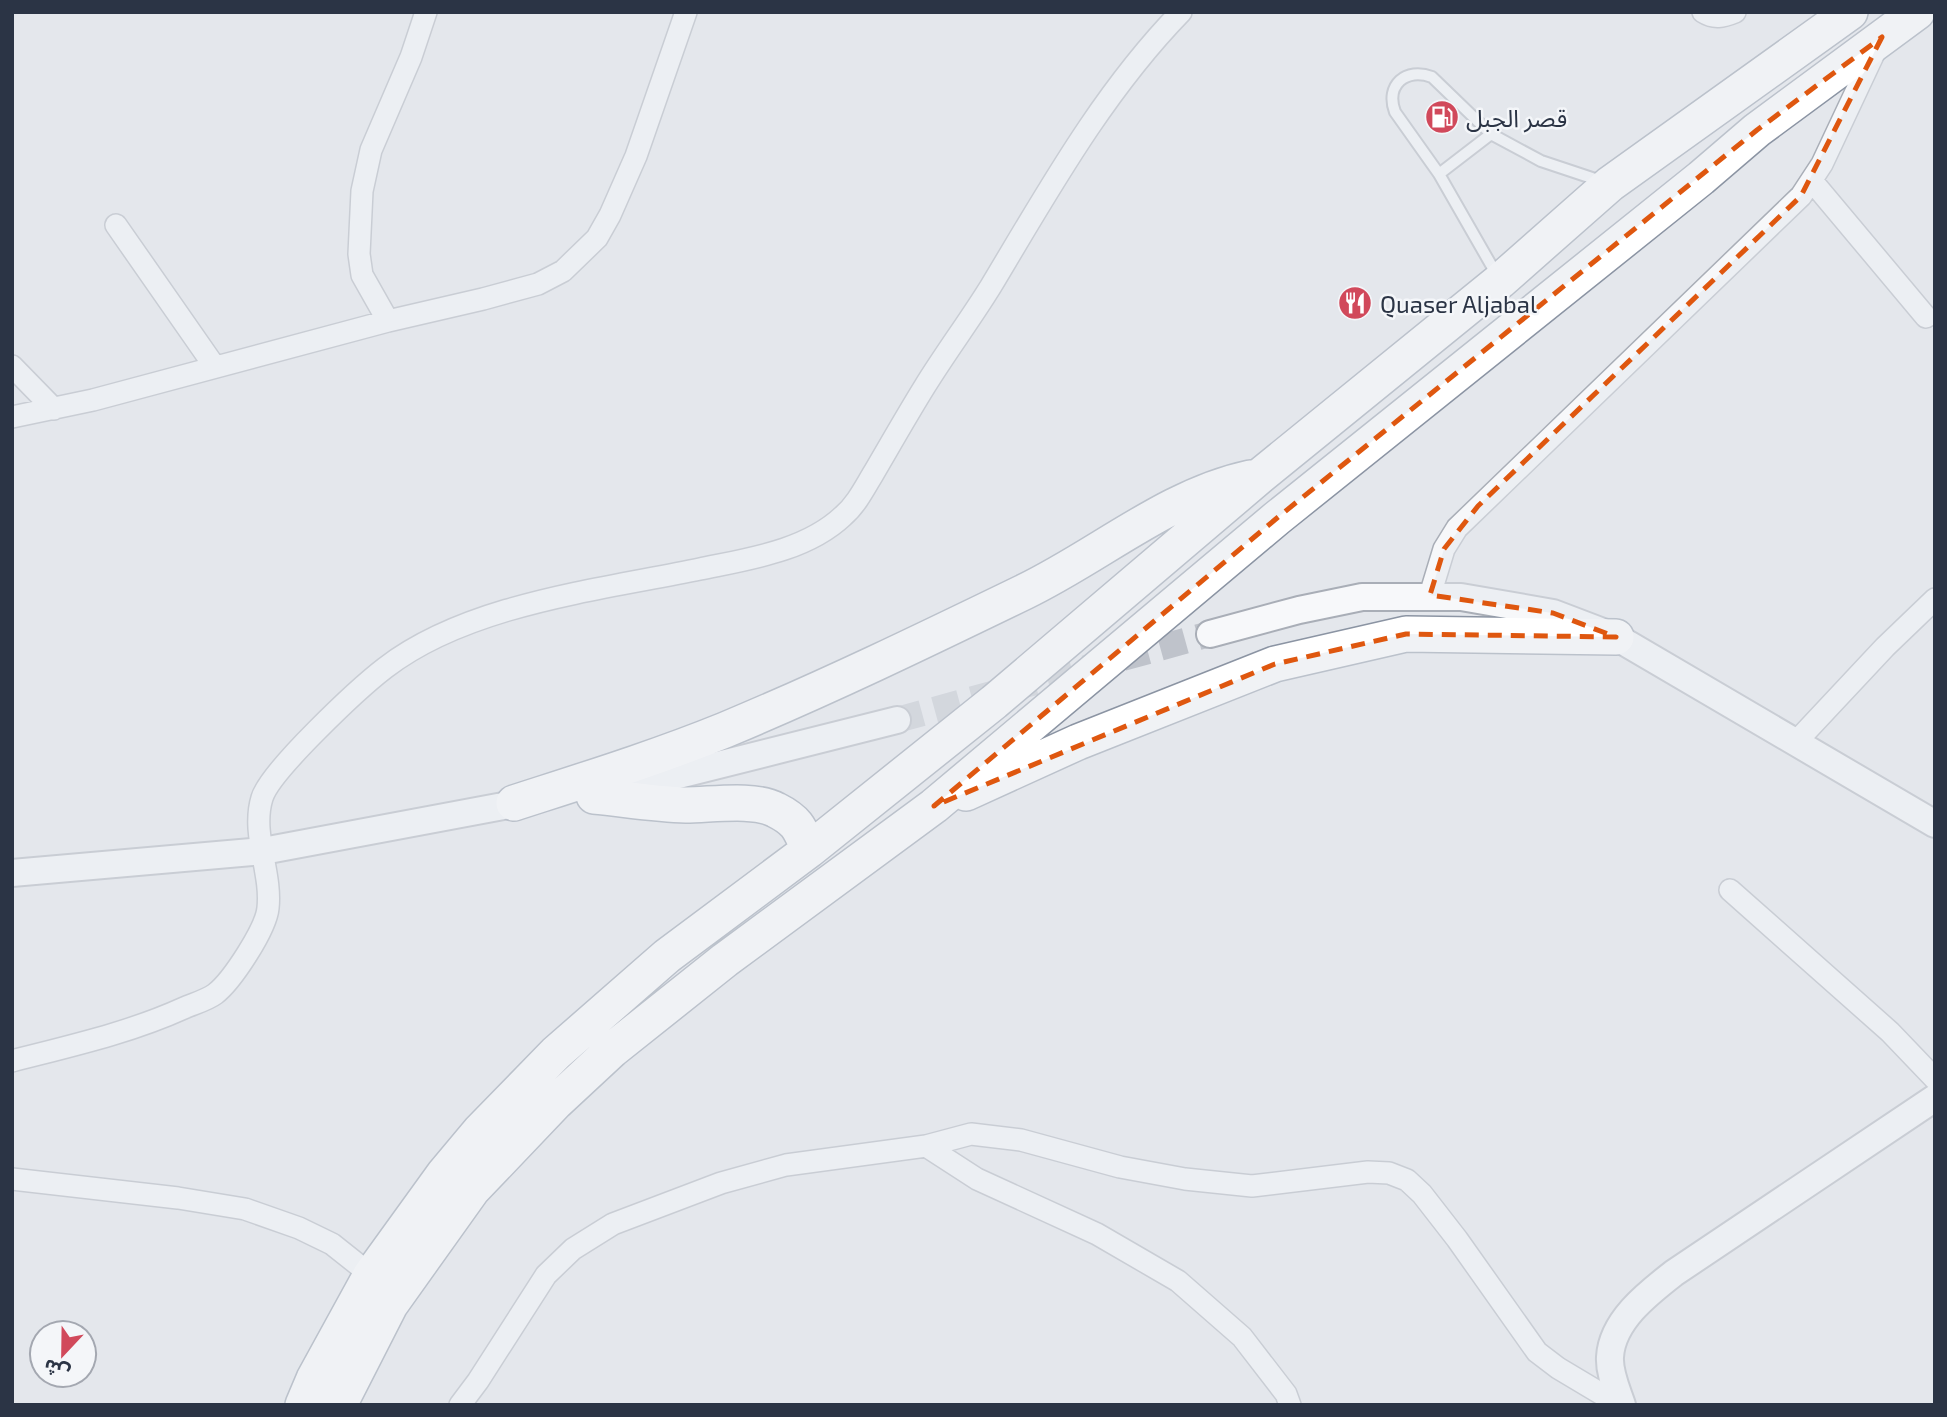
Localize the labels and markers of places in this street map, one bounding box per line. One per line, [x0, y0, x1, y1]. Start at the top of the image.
fuel station icon: قصر الجبل [1423, 98, 1461, 136]
place label: قصر الجبل [1466, 103, 1567, 133]
restaurant icon: Quaser Aljabal [1336, 284, 1374, 322]
place label: Quaser Aljabal [1380, 289, 1537, 318]

